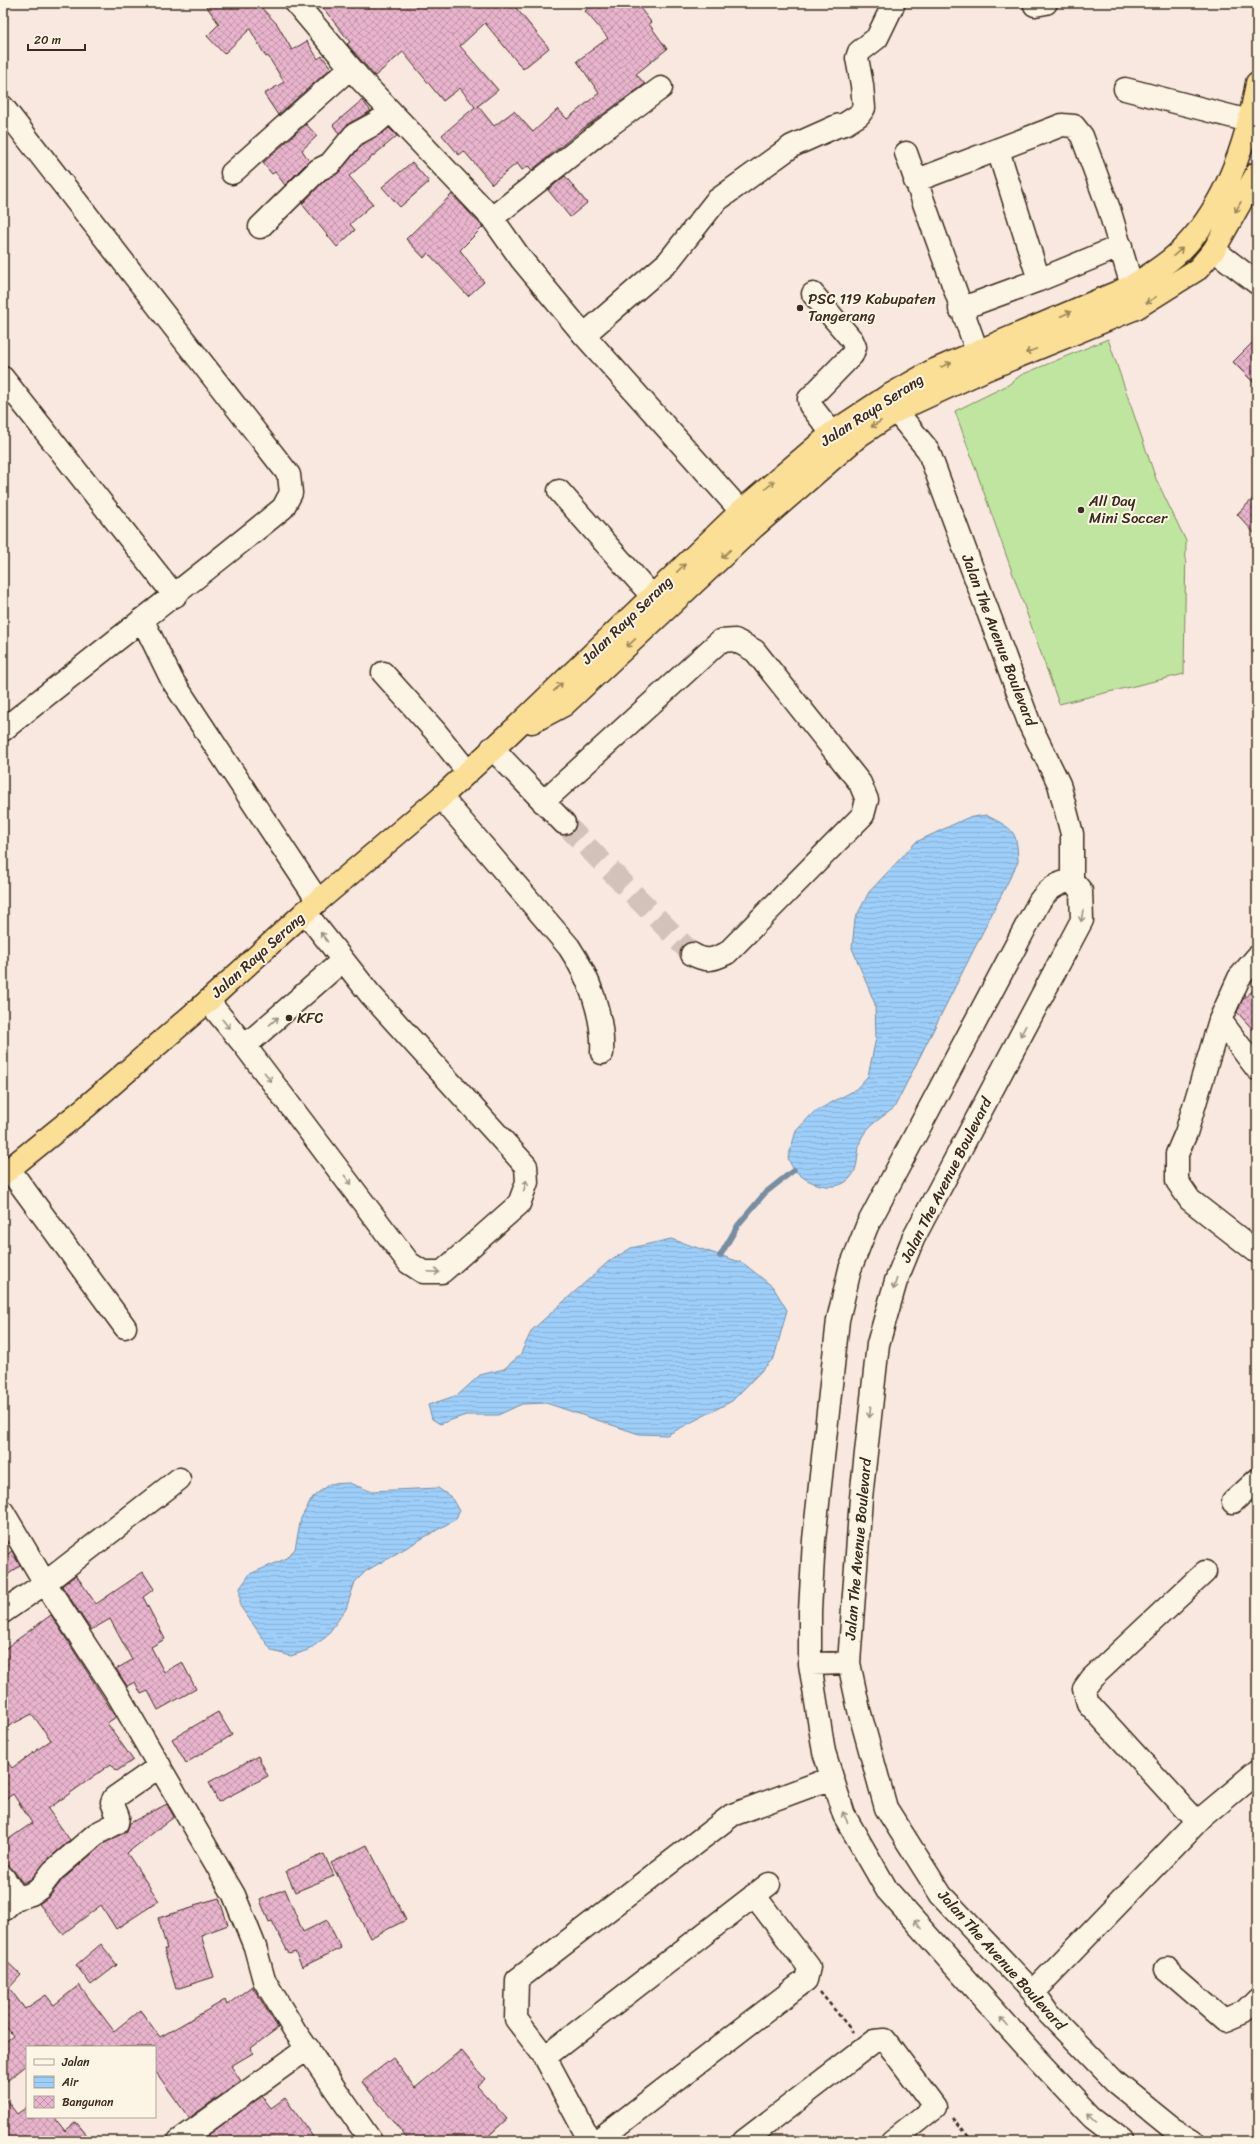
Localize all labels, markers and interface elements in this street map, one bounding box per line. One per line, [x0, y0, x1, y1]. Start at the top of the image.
scale bar [28, 26, 85, 52]
text: 20 m [34, 29, 61, 51]
one-way arrow [1233, 201, 1241, 213]
one-way arrow [1173, 247, 1184, 256]
place label: PSC 119 Kabupaten Tangerang [808, 286, 936, 329]
one-way arrow [1145, 296, 1157, 304]
marker: PSC 119 Kabupaten Tangerang [795, 303, 805, 313]
one-way arrow [1059, 310, 1071, 317]
one-way arrow [1026, 348, 1038, 355]
one-way arrow [939, 361, 951, 368]
street label: Jalan Raya Serang [814, 367, 929, 454]
one-way arrow [871, 420, 882, 428]
one-way arrow [765, 481, 775, 490]
place label: All Day Mini Soccer [1088, 488, 1168, 531]
marker: All Day Mini Soccer [1076, 505, 1086, 515]
one-way arrow [721, 549, 731, 559]
street label: Jalan The Avenue Boulevard [954, 549, 1044, 731]
one-way arrow [676, 564, 686, 573]
street label: Jalan Raya Serang [574, 569, 679, 671]
one-way arrow [625, 638, 636, 647]
one-way arrow [552, 683, 563, 692]
street label: Jalan Raya Serang [204, 905, 311, 1005]
one-way arrow [1078, 909, 1086, 922]
one-way arrow [319, 931, 328, 942]
place label: KFC [297, 1005, 323, 1031]
marker: KFC [284, 1013, 294, 1023]
one-way arrow [269, 1016, 279, 1025]
one-way arrow [222, 1018, 231, 1029]
one-way arrow [1018, 1025, 1026, 1037]
one-way arrow [264, 1072, 273, 1083]
street label: Jalan The Avenue Boulevard [893, 1092, 999, 1268]
one-way arrow [343, 1175, 352, 1186]
one-way arrow [522, 1180, 529, 1193]
one-way arrow [427, 1268, 440, 1276]
one-way arrow [891, 1278, 898, 1291]
one-way arrow [866, 1405, 874, 1418]
street label: Jalan The Avenue Boulevard [837, 1456, 879, 1642]
one-way arrow [841, 1811, 848, 1823]
street label: Jalan The Avenue Boulevard [931, 1883, 1073, 2037]
one-way arrow [913, 1919, 922, 1929]
one-way arrow [999, 2016, 1008, 2027]
legend [26, 2046, 156, 2118]
text: Jalan [61, 2051, 90, 2073]
text: Air [61, 2071, 79, 2093]
text: Bangunan [62, 2091, 114, 2113]
one-way arrow [1087, 2112, 1098, 2121]

